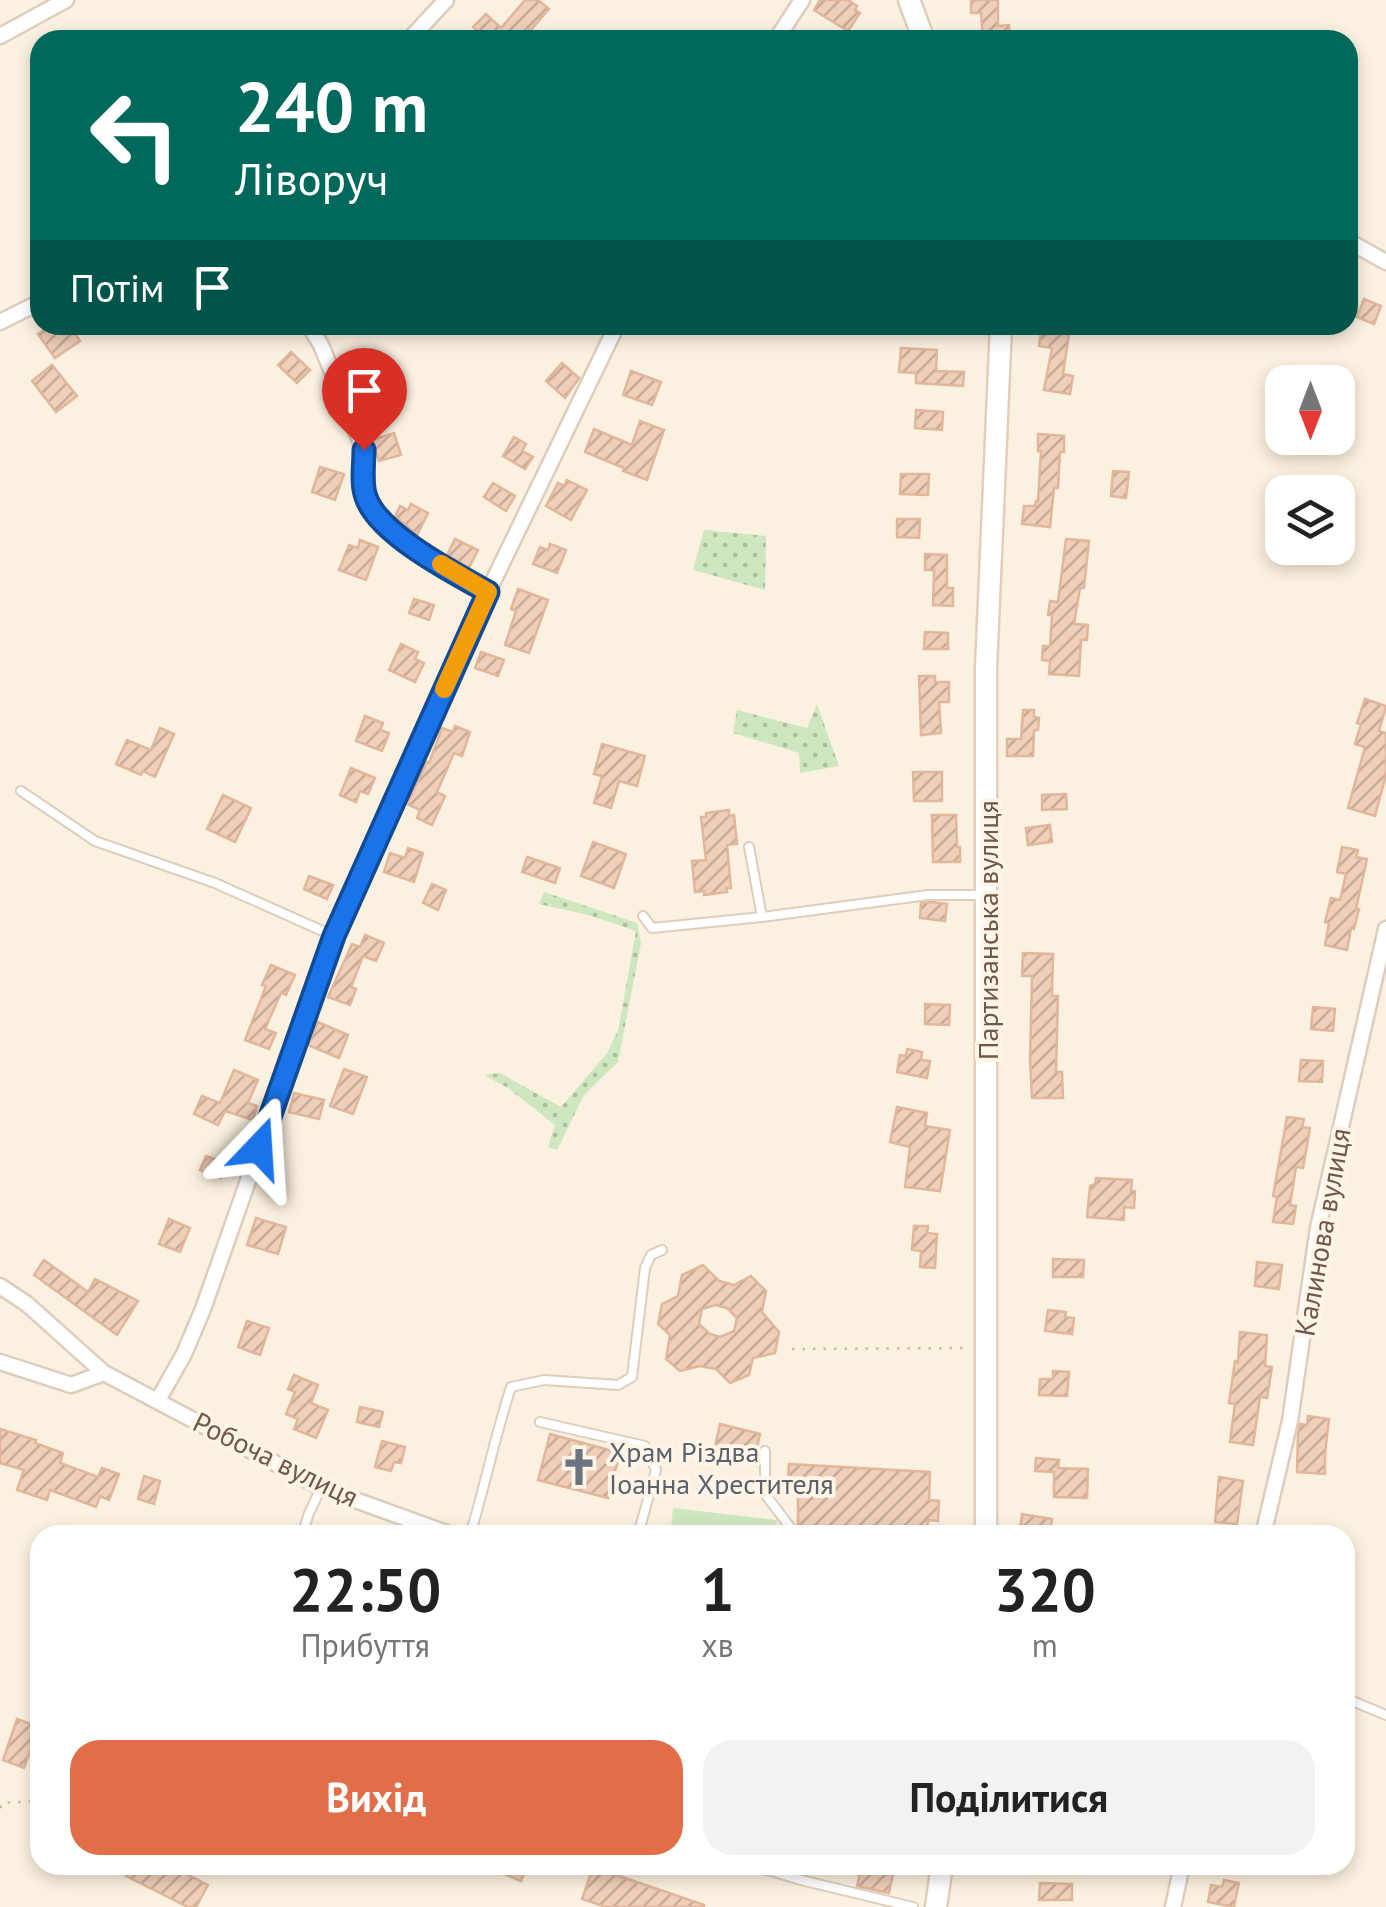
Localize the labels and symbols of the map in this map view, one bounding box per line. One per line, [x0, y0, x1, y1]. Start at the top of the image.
pin [322, 348, 407, 451]
north arrow [1265, 365, 1355, 455]
street label: Партизанська вулиця [969, 800, 1006, 1060]
position arrow [207, 1096, 311, 1200]
street label: Калинова вулиця [1286, 1125, 1358, 1339]
street label: Робоча вулиця [187, 1403, 365, 1515]
place label: Храм Різдва Іоанна Хрестителя [609, 1433, 834, 1502]
church icon: Храм Різдва Іоанна Хрестителя [558, 1446, 600, 1488]

